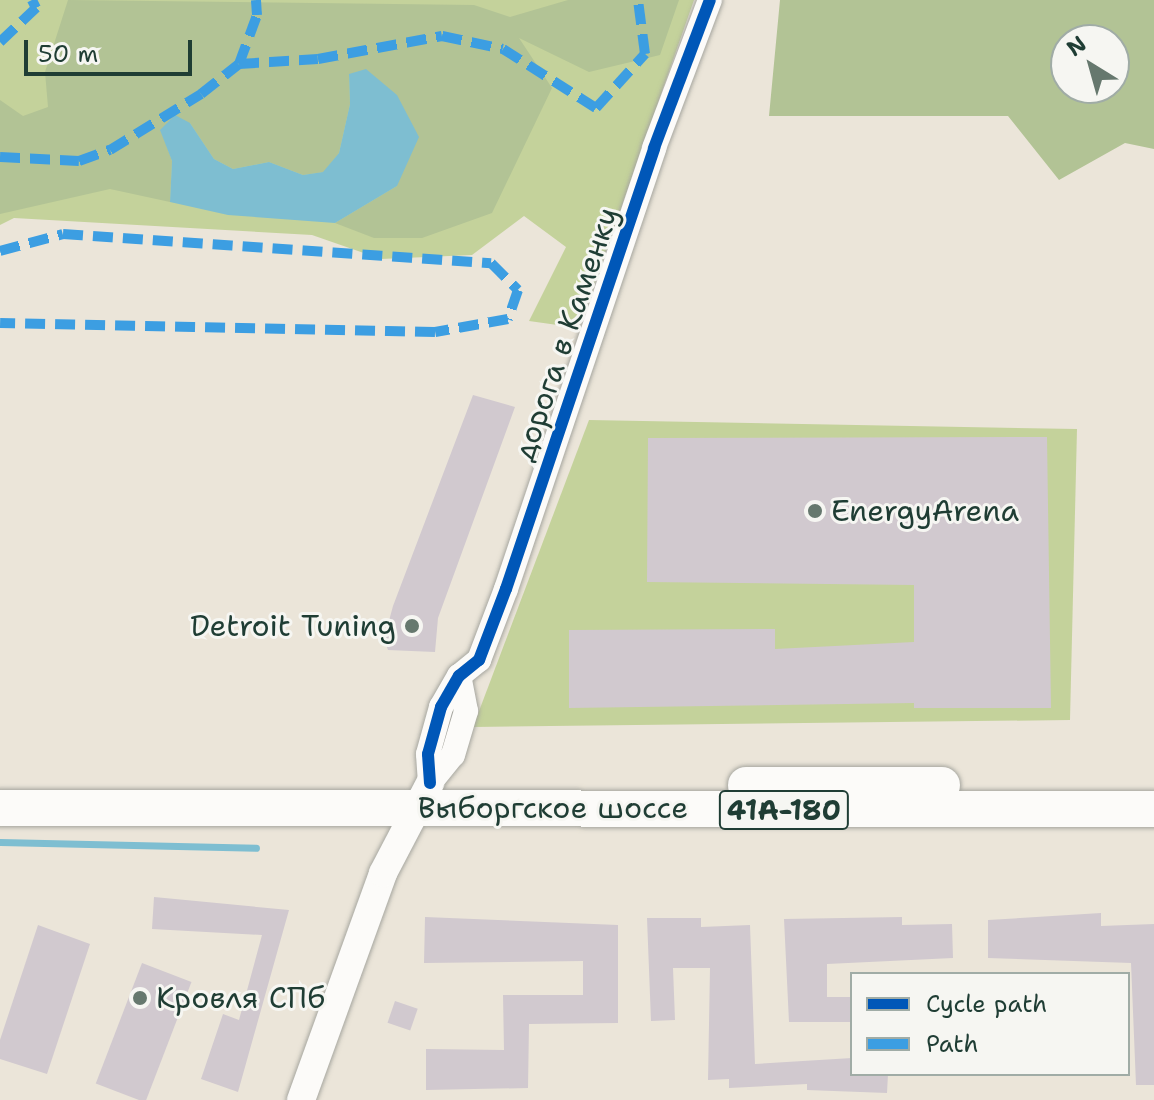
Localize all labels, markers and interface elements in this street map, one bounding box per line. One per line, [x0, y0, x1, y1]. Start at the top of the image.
scale bar [28, 24, 196, 74]
north arrow [1050, 24, 1130, 104]
text: N [1061, 29, 1092, 63]
text: 50 m [38, 38, 98, 70]
street label: дорога в Каменку [506, 202, 626, 466]
place label: EnergyArena [831, 493, 1019, 529]
marker: EnergyArena [806, 502, 824, 520]
place label: Detroit Tuning [190, 608, 396, 644]
marker: Detroit Tuning [403, 617, 421, 635]
road number: 41А-180 [718, 786, 850, 834]
street label: Выборгское шоссе [418, 790, 688, 826]
legend [850, 972, 1130, 1076]
place label: Кровля СПб [156, 980, 325, 1016]
text: Cycle path [926, 988, 1047, 1020]
marker: Кровля СПб [131, 989, 149, 1007]
text: Path [926, 1028, 978, 1060]

